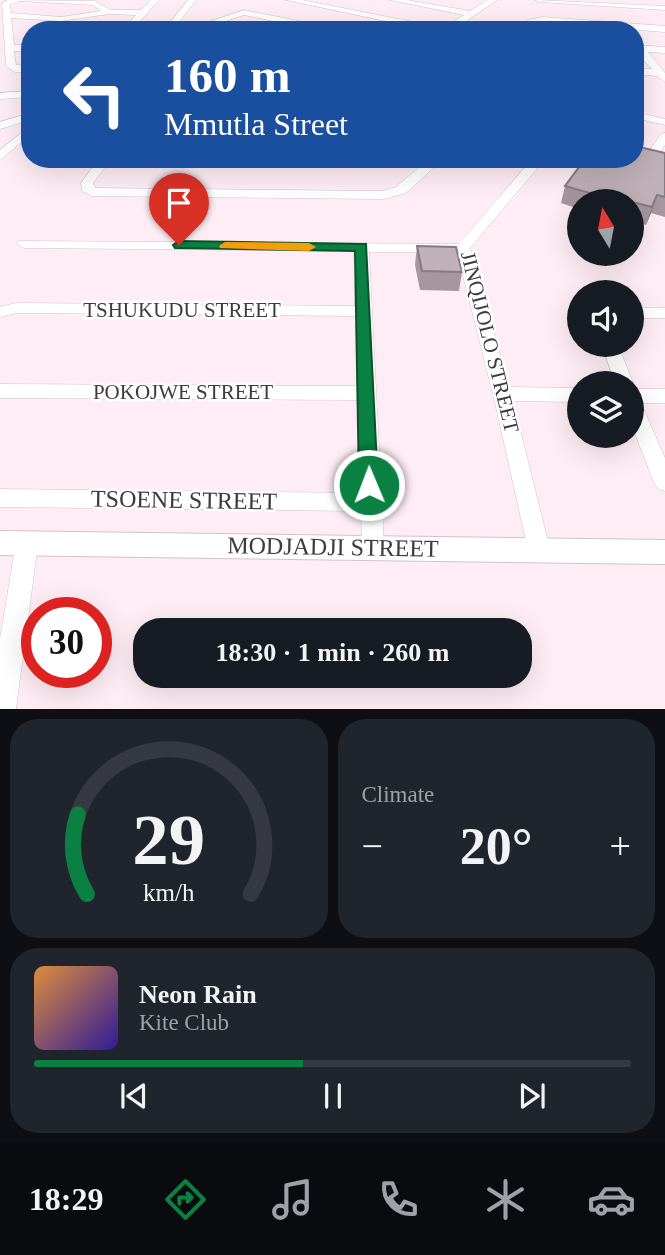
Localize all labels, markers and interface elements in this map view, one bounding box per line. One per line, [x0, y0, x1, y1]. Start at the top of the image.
text: 160 m [164, 48, 291, 103]
icon: left [49, 49, 140, 140]
text: Mmutla Street [164, 106, 348, 142]
pin [149, 173, 209, 245]
icon: arrive [160, 184, 198, 222]
north arrow [567, 189, 644, 266]
map controls [567, 189, 644, 448]
street label: JINQIJOLO STREET [456, 249, 524, 435]
button: sound [567, 280, 644, 357]
street label: TSHUKUDU STREET [83, 298, 281, 322]
button: layers [567, 371, 644, 448]
street label: POKOJWE STREET [93, 380, 273, 404]
position arrow [332, 448, 406, 522]
street label: TSOENE STREET [91, 485, 278, 515]
street label: MODJADJI STREET [227, 532, 439, 562]
speed limit sign: 30 [21, 597, 112, 688]
text: 18:30 · 1 min · 260 m [216, 638, 450, 667]
text: Climate [362, 782, 434, 807]
text: 29 [132, 800, 205, 881]
text: 20° [460, 818, 533, 875]
text: − [362, 825, 383, 867]
text: + [610, 825, 631, 867]
text: km/h [143, 879, 195, 906]
text: Neon Rain [139, 980, 257, 1009]
text: Kite Club [139, 1010, 229, 1035]
icon: previous [115, 1077, 153, 1115]
icon: pause [314, 1077, 352, 1115]
icon: next [513, 1077, 551, 1115]
icon: directions [161, 1175, 210, 1224]
icon: music [268, 1175, 317, 1224]
icon: phone [374, 1175, 423, 1224]
icon: climate [481, 1175, 530, 1224]
icon: car [587, 1175, 636, 1224]
text: 18:29 [29, 1181, 103, 1217]

